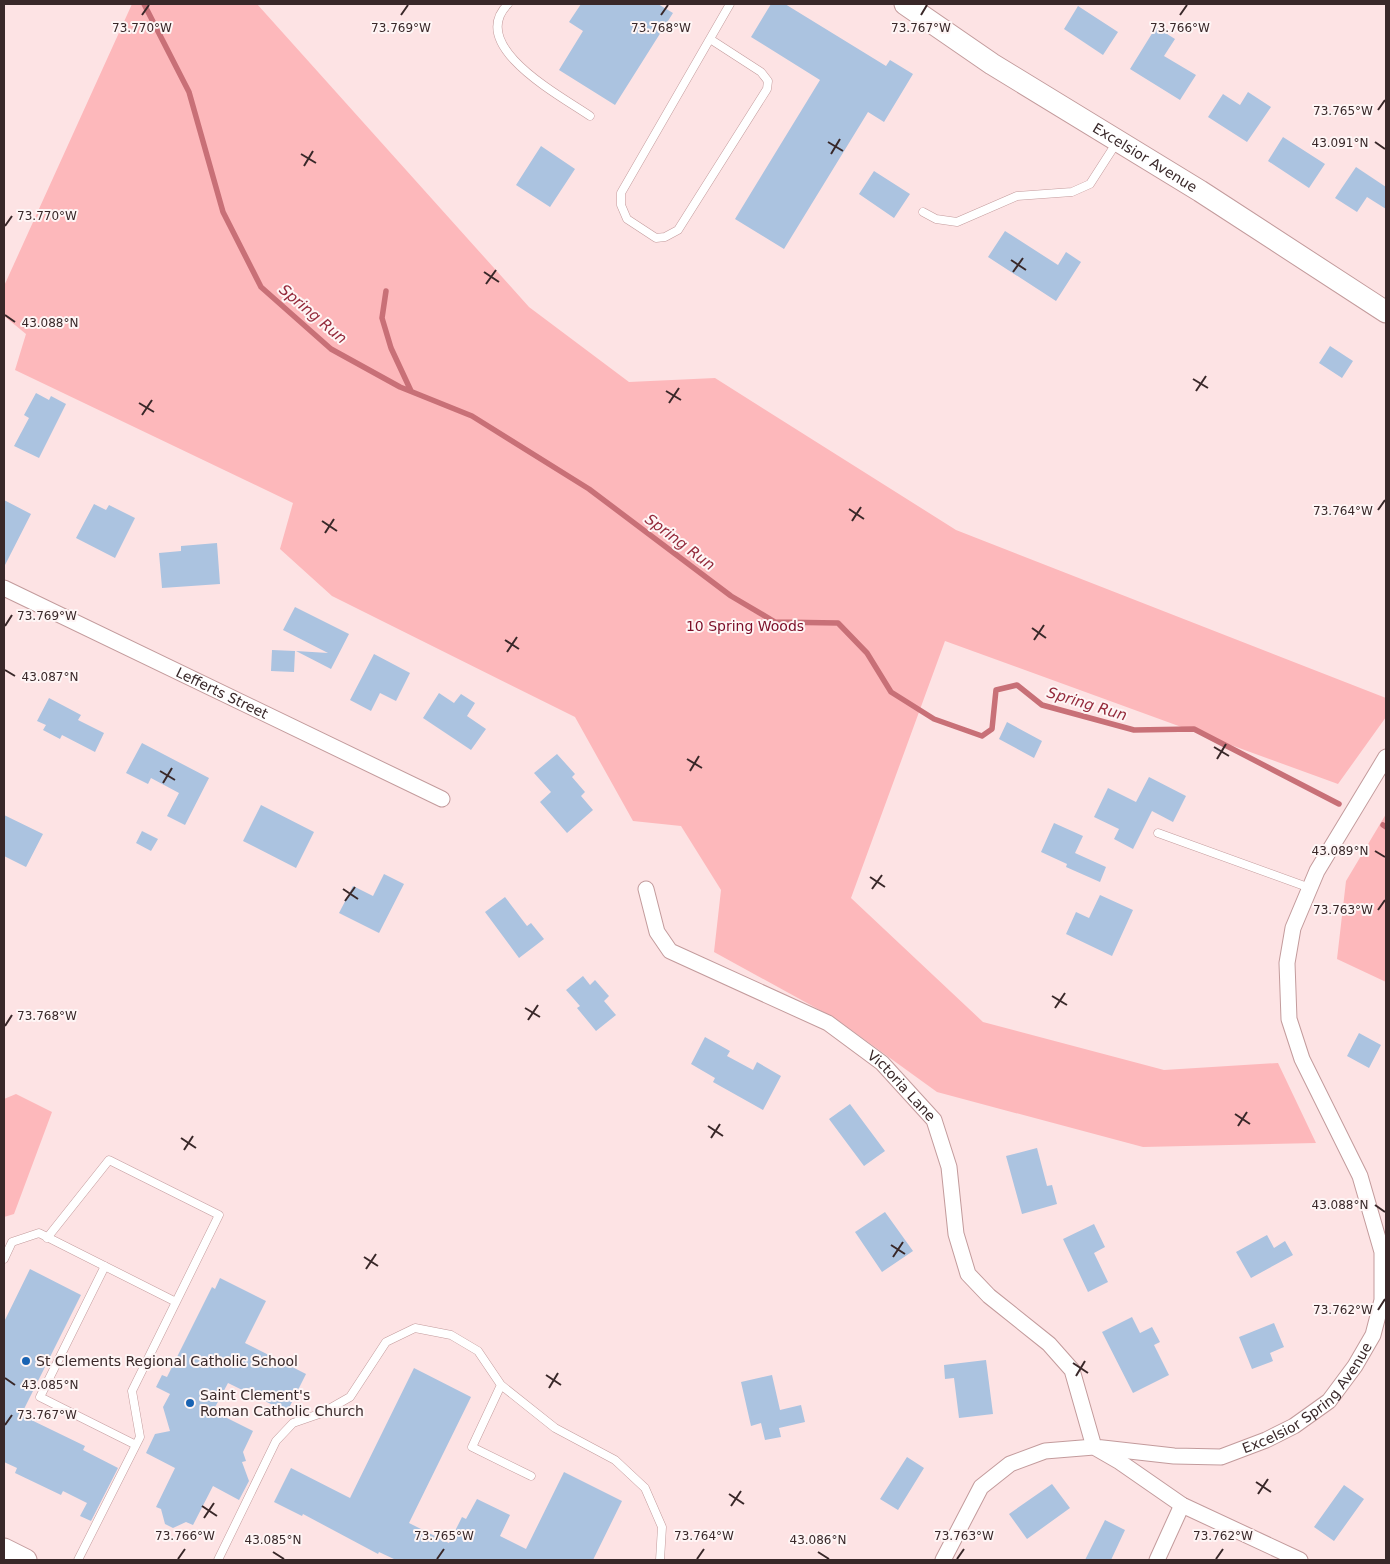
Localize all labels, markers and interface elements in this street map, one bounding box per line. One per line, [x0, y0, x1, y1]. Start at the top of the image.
text: 73.770°W [112, 21, 172, 35]
text: 73.769°W [371, 21, 431, 35]
text: 73.768°W [631, 21, 691, 35]
text: 73.767°W [891, 21, 951, 35]
text: 73.766°W [1150, 21, 1210, 35]
text: 73.765°W [1313, 104, 1373, 118]
street label: Excelsior Avenue [1090, 120, 1200, 195]
text: 43.091°N [1312, 136, 1368, 150]
text: 73.770°W [17, 209, 77, 223]
water label: Spring Run [276, 281, 350, 347]
text: 43.088°N [22, 316, 78, 330]
text: 73.764°W [1313, 504, 1373, 518]
water label: Spring Run [642, 510, 718, 574]
text: 73.769°W [17, 609, 77, 623]
park label: 10 Spring Woods [686, 618, 804, 634]
street label: Lefferts Street [173, 664, 271, 722]
text: 43.087°N [22, 670, 78, 684]
water label: Spring Run [1045, 683, 1129, 725]
text: 43.089°N [1312, 844, 1368, 858]
text: 73.763°W [1313, 903, 1373, 917]
text: 73.768°W [17, 1009, 77, 1023]
street label: Victoria Lane [864, 1047, 939, 1124]
text: 43.088°N [1312, 1198, 1368, 1212]
text: 73.762°W [1313, 1303, 1373, 1317]
street label: Excelsior Spring Avenue [1240, 1340, 1375, 1456]
place label: St Clements Regional Catholic School [36, 1353, 298, 1369]
marker: St Clements Regional Catholic School [20, 1355, 32, 1367]
text: 43.085°N [22, 1378, 78, 1392]
place label: Saint Clement's Roman Catholic Church [200, 1387, 364, 1419]
marker: Saint Clement's Roman Catholic Church [184, 1397, 196, 1409]
text: 73.767°W [17, 1408, 77, 1422]
text: 73.766°W [155, 1529, 215, 1543]
text: 73.765°W [414, 1529, 474, 1543]
text: 73.764°W [674, 1529, 734, 1543]
text: 73.763°W [934, 1529, 994, 1543]
text: 73.762°W [1193, 1529, 1253, 1543]
text: 43.085°N [245, 1533, 301, 1547]
text: 43.086°N [790, 1533, 846, 1547]

